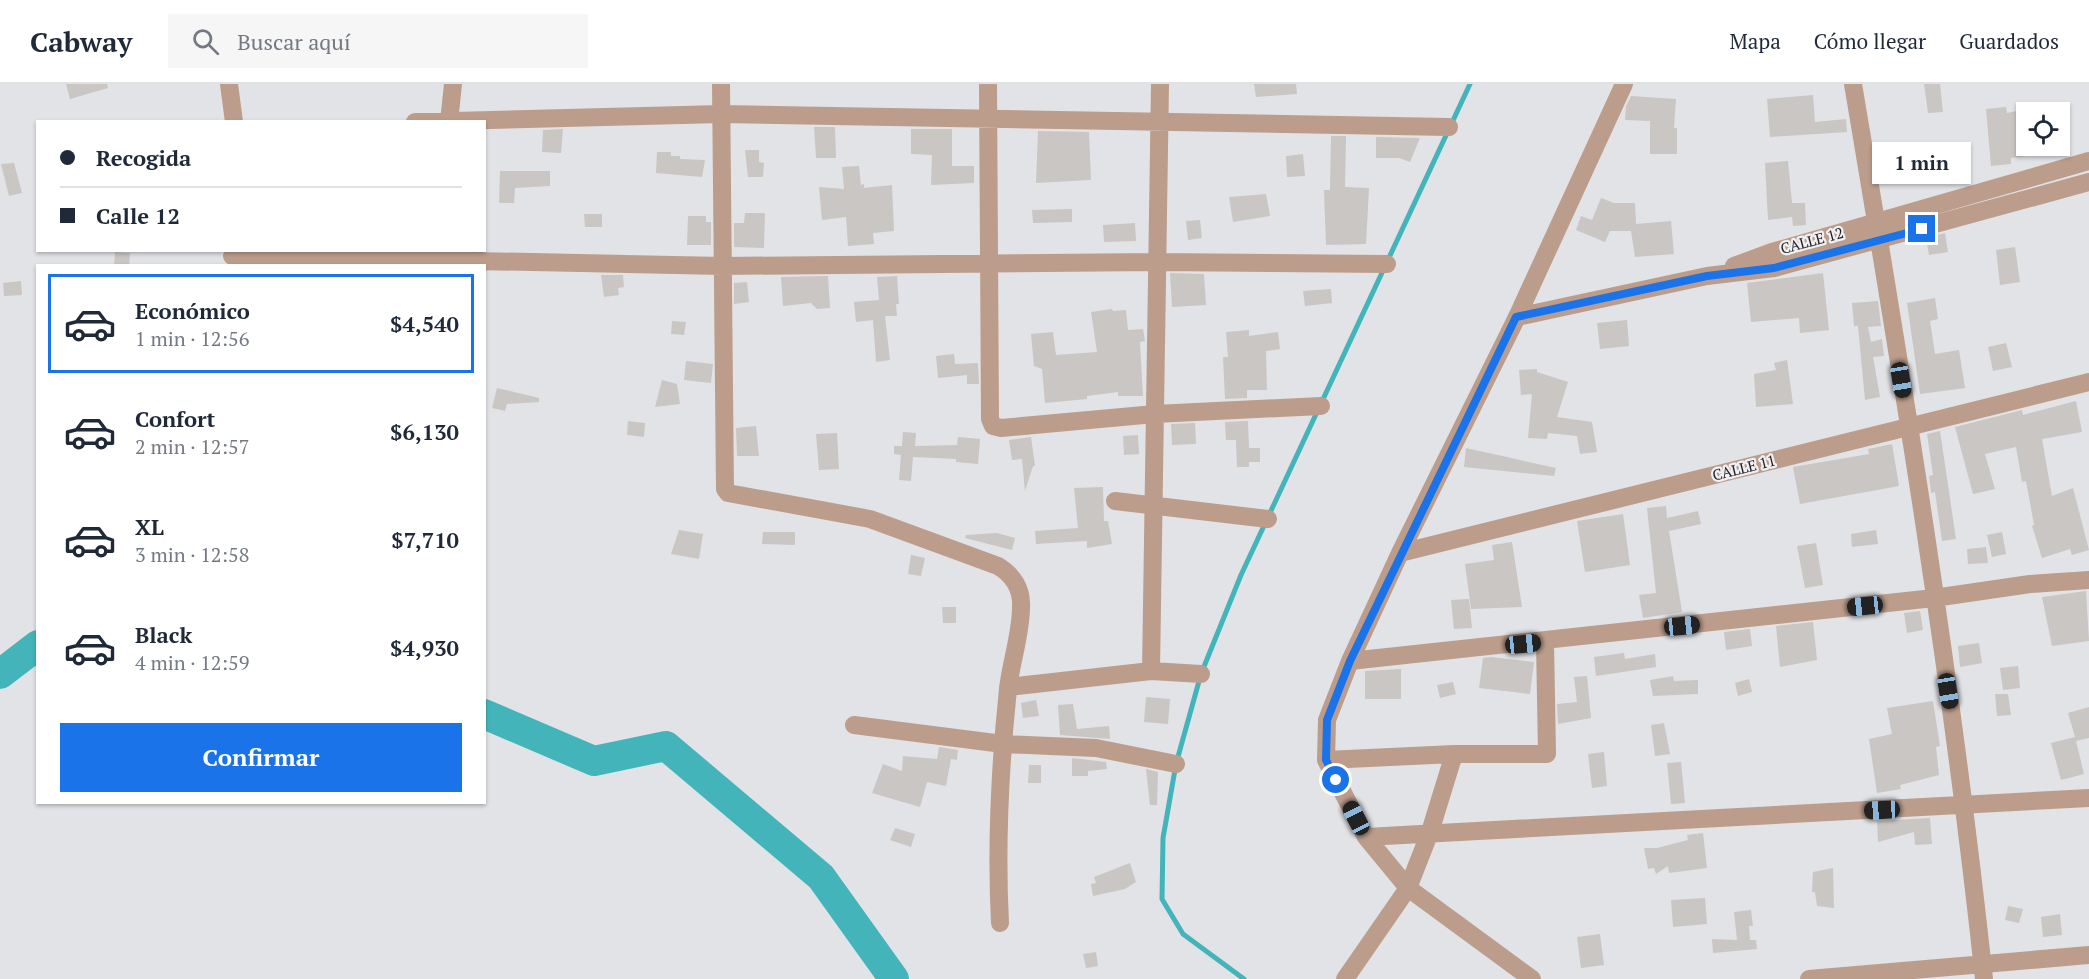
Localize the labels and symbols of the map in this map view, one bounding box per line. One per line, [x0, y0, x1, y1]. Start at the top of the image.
callout: 1 min [1872, 142, 1972, 184]
route end [1908, 215, 1935, 242]
street label: CALLE 12 [1778, 222, 1845, 258]
car [1889, 361, 1913, 399]
street label: CALLE 11 [1710, 450, 1777, 485]
car [1846, 595, 1884, 617]
car [1663, 615, 1701, 637]
car [1504, 633, 1542, 655]
car [1936, 672, 1960, 710]
route start [1322, 766, 1349, 793]
car [1340, 798, 1372, 838]
car [1864, 800, 1900, 820]

